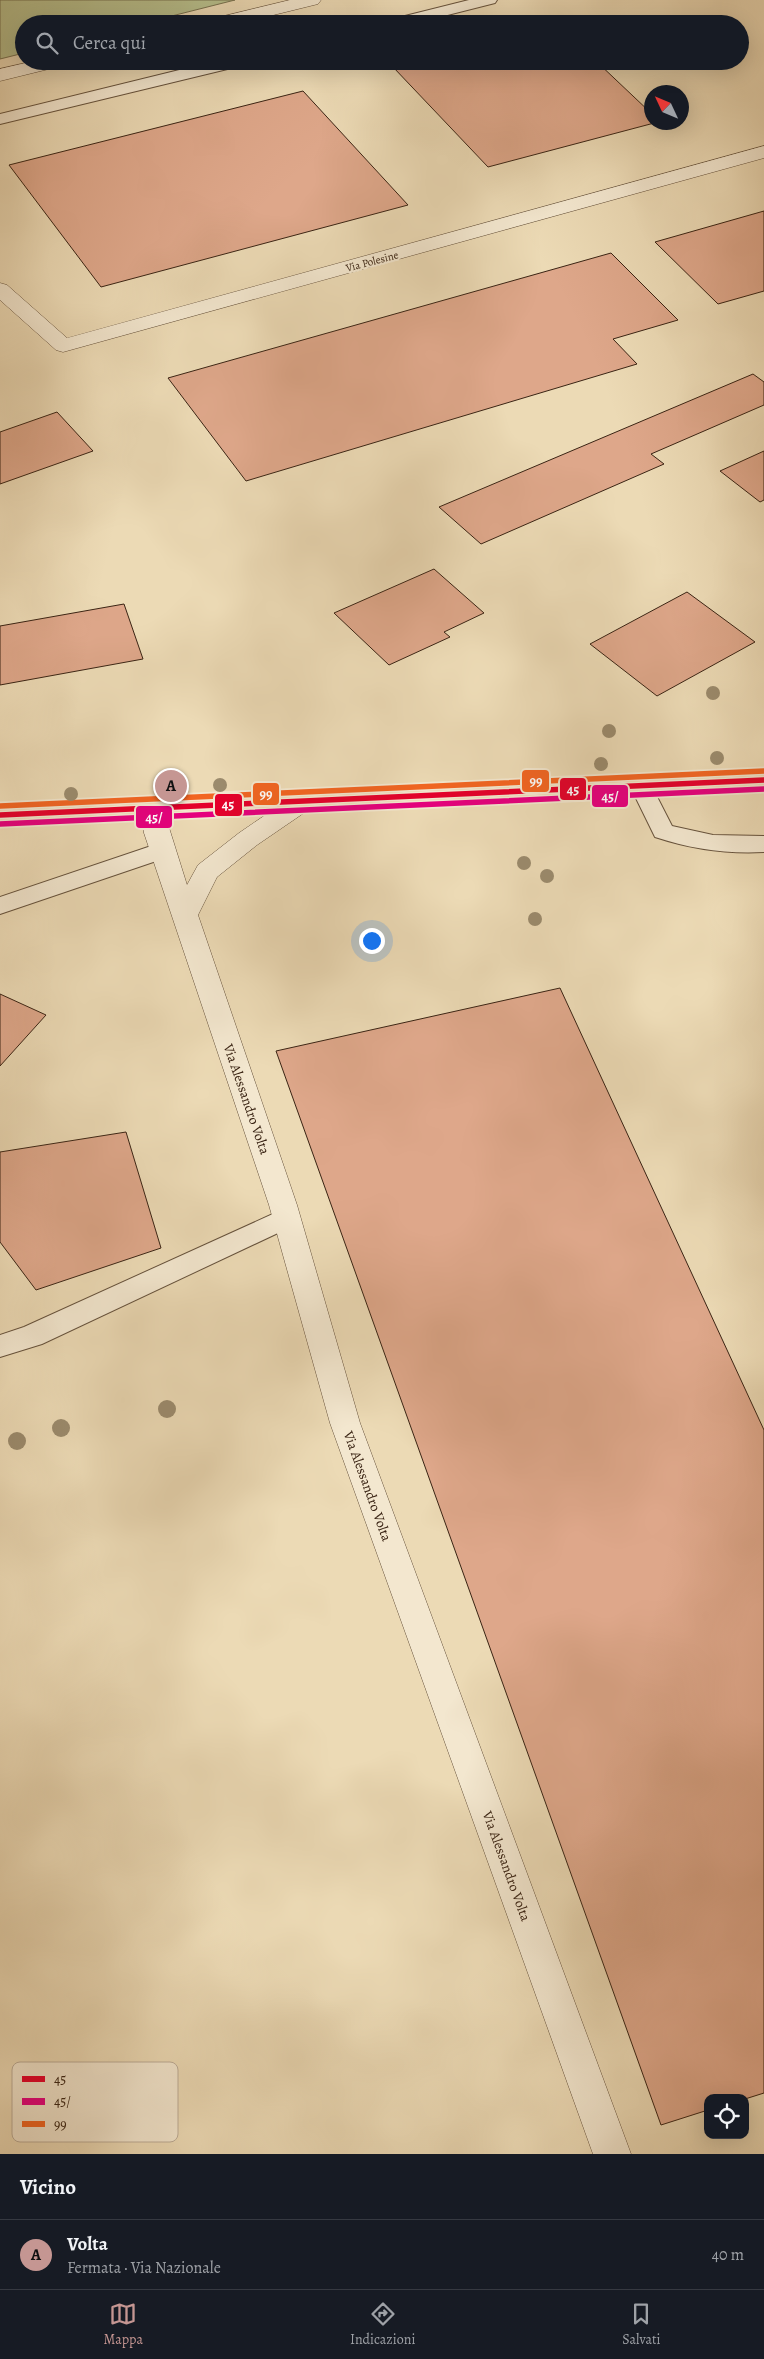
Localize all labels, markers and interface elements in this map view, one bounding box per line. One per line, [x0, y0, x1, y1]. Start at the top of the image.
search box [15, 15, 749, 70]
icon: search [33, 29, 61, 57]
text: Cerca qui [73, 30, 146, 56]
north arrow [644, 85, 689, 130]
street label: Via Polesine [343, 247, 400, 276]
pin: A [155, 767, 187, 805]
line badge: 99 [521, 769, 550, 793]
text: 99 [530, 772, 543, 791]
line badge: 45 [559, 777, 587, 801]
text: 45 [567, 780, 579, 799]
line badge: 99 [252, 782, 280, 806]
line badge: 45/ [591, 784, 629, 808]
text: 99 [260, 785, 273, 804]
text: 45/ [601, 787, 619, 806]
line badge: 45 [214, 793, 243, 817]
text: 45 [222, 795, 234, 814]
line badge: 45/ [135, 805, 173, 829]
text: 45/ [145, 808, 163, 827]
your location [359, 928, 385, 954]
street label: Via Alessandro Volta [218, 1040, 275, 1157]
street label: Via Alessandro Volta [338, 1428, 396, 1544]
street label: Via Alessandro Volta [477, 1808, 535, 1924]
legend [12, 2062, 178, 2142]
text: 45 [54, 2070, 66, 2089]
text: 45/ [54, 2092, 71, 2111]
map controls [704, 2094, 749, 2139]
button: locate [704, 2094, 749, 2139]
text: 99 [54, 2115, 67, 2134]
text: Vicino [20, 2173, 76, 2201]
text: Volta [67, 2231, 108, 2257]
text: A [31, 2244, 41, 2266]
text: 40 m [712, 2244, 744, 2266]
text: Fermata · Via Nazionale [67, 2257, 221, 2279]
tab: Mappa [103, 2300, 143, 2349]
tab: Indicazioni [350, 2300, 415, 2349]
tab: Salvati [622, 2300, 660, 2349]

